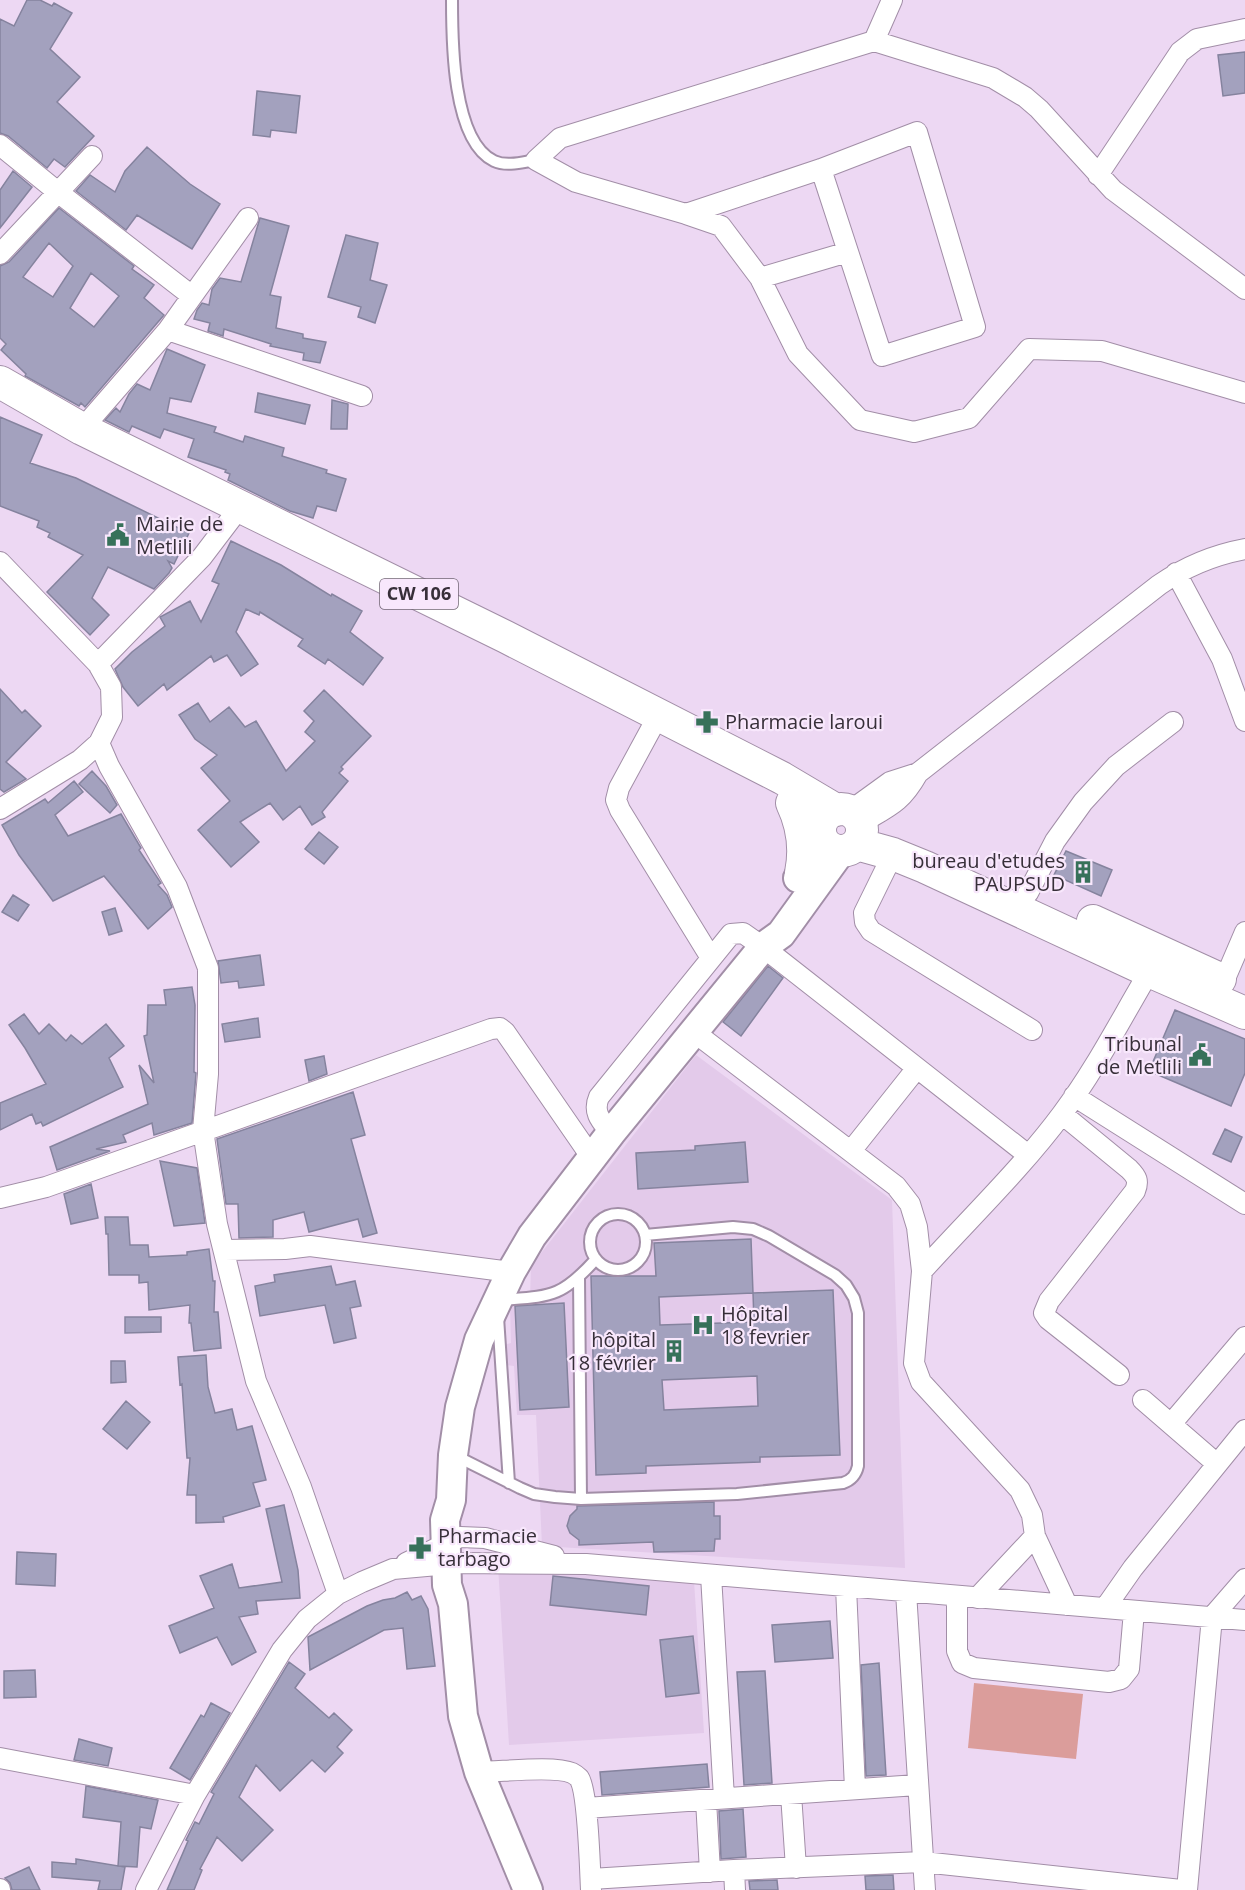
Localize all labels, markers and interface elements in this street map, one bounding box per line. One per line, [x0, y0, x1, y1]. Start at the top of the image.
place label: Mairie de Metlili [136, 510, 223, 560]
public building icon: Mairie de Metlili [105, 522, 131, 548]
road number: CW 106 [380, 579, 458, 609]
place label: Pharmacie laroui [725, 708, 883, 735]
pharmacy icon: Pharmacie laroui [694, 709, 720, 735]
place label: bureau d'etudes PAUPSUD [912, 847, 1065, 897]
building icon: bureau d'etudes PAUPSUD [1070, 859, 1096, 885]
place label: Tribunal de Metlili [1097, 1030, 1182, 1080]
public building icon: Tribunal de Metlili [1187, 1042, 1213, 1068]
place label: Hôpital 18 fevrier [721, 1300, 810, 1350]
hospital icon: Hôpital 18 fevrier [690, 1312, 716, 1338]
place label: hôpital 18 février [567, 1326, 656, 1376]
building icon: hôpital 18 février [661, 1338, 687, 1364]
place label: Pharmacie tarbago [438, 1522, 537, 1572]
pharmacy icon: Pharmacie tarbago [407, 1535, 433, 1561]

